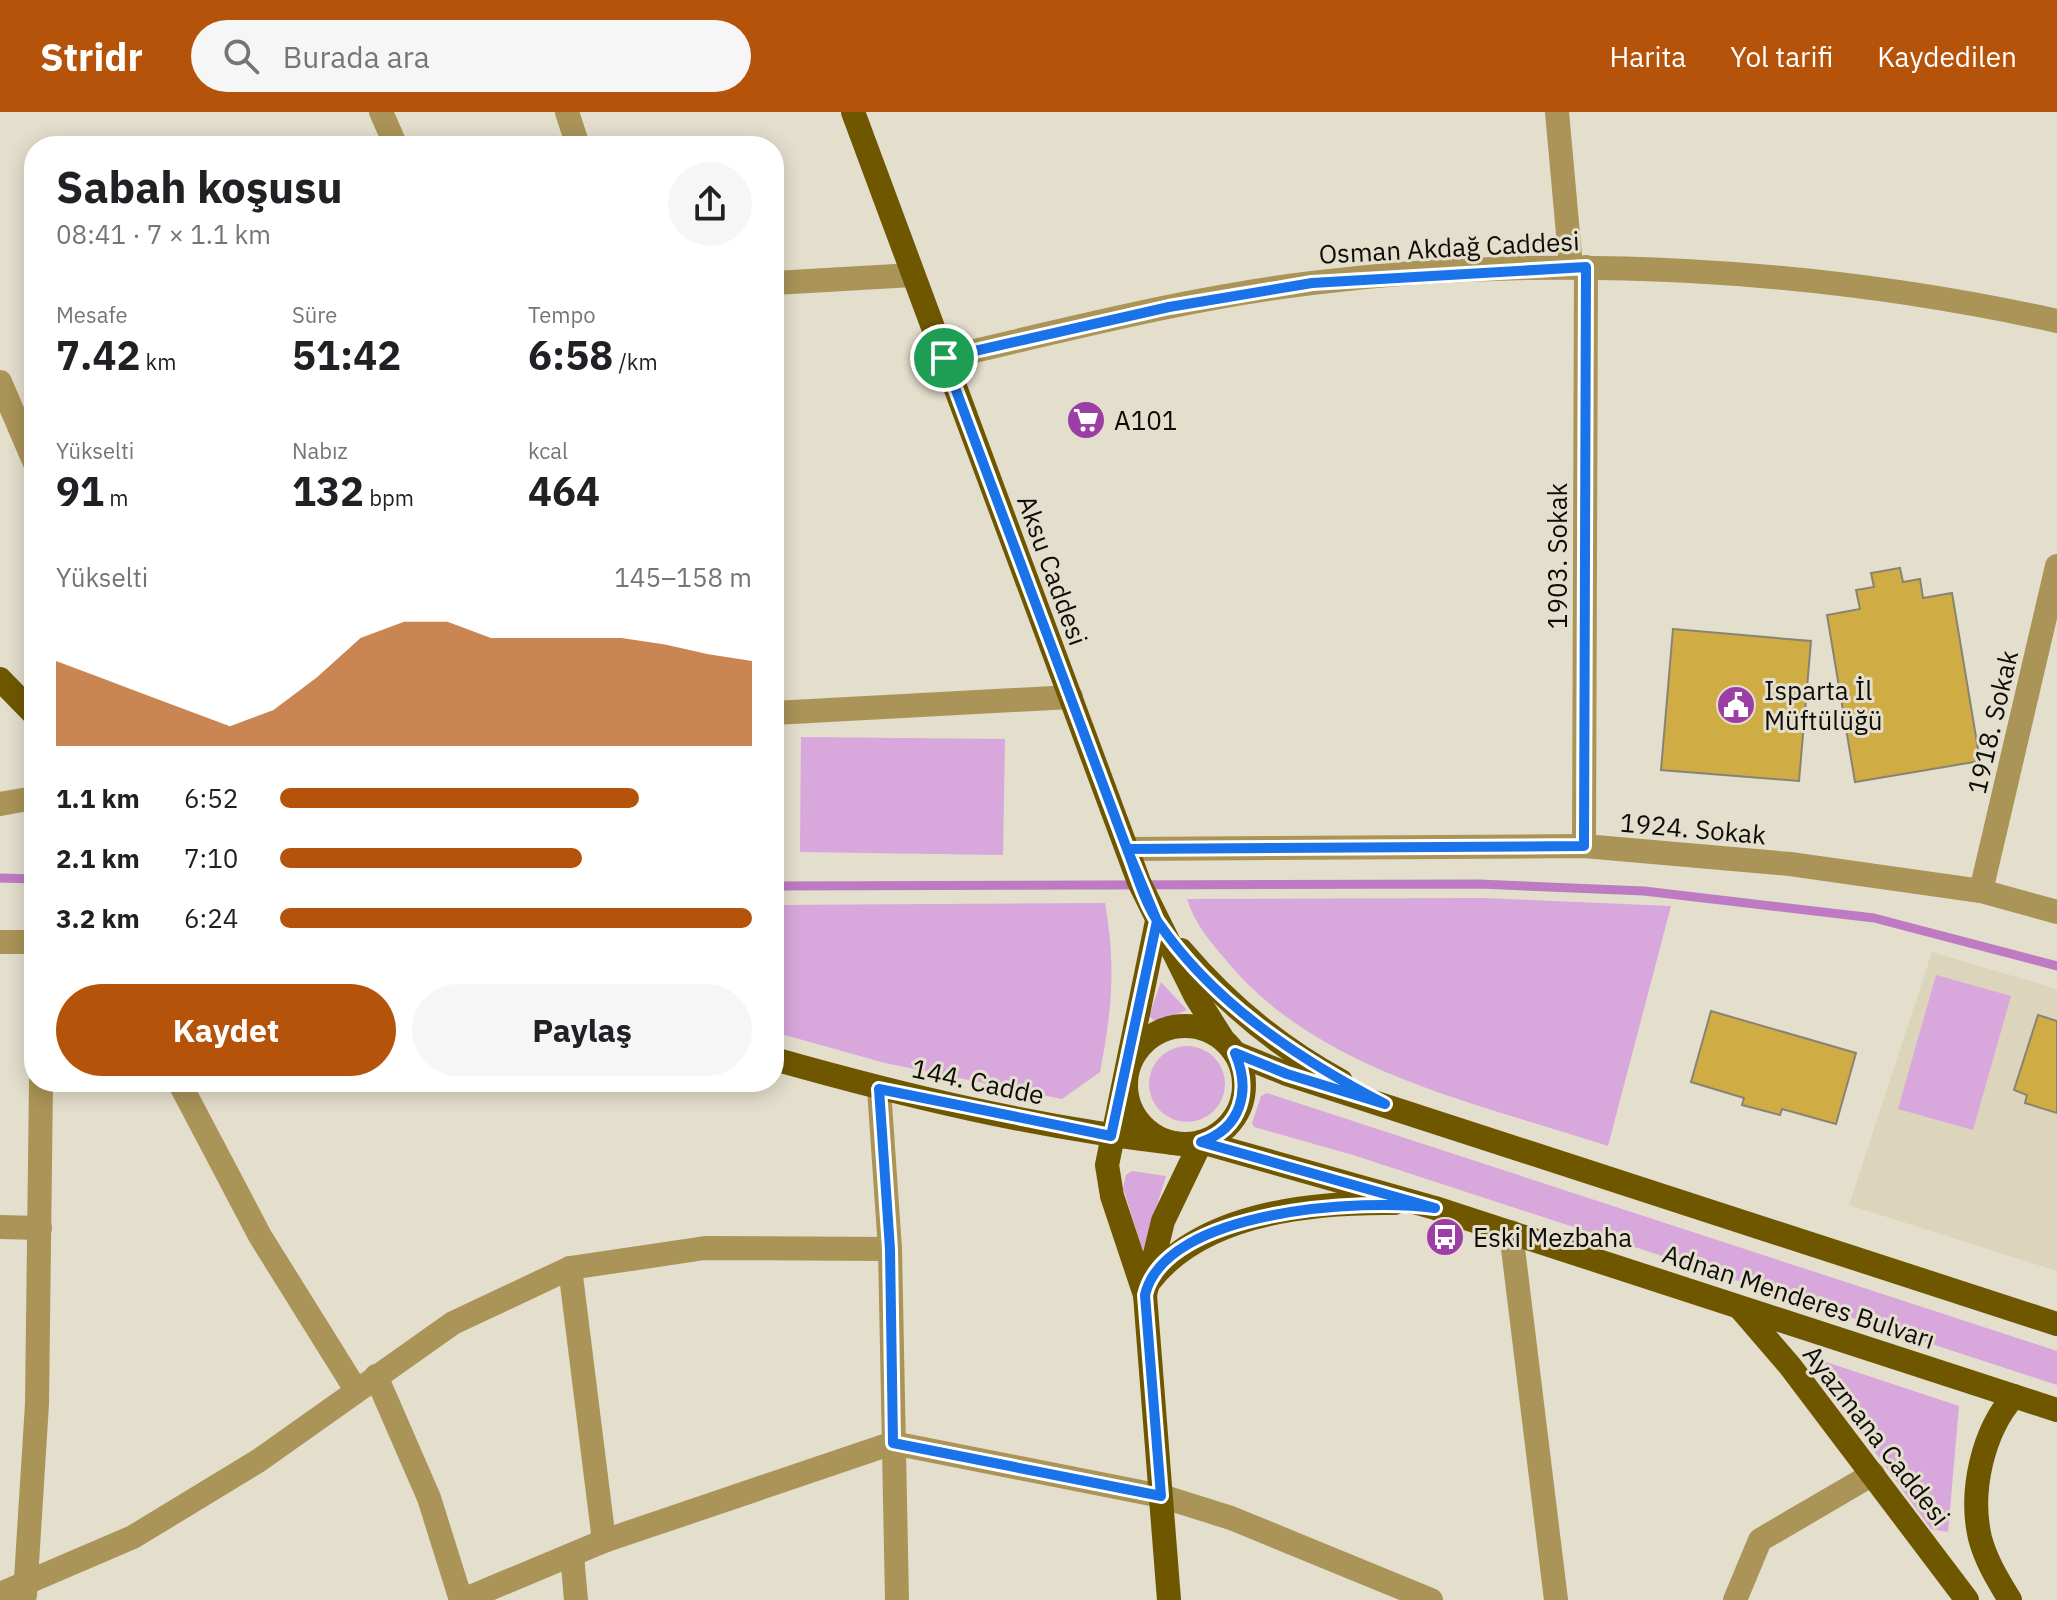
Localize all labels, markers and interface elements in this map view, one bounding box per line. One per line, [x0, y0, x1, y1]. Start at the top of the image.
search box [191, 20, 751, 92]
text: Stridr [40, 32, 143, 81]
icon: search [219, 34, 263, 78]
text: Burada ara [283, 37, 430, 76]
text: Harita [1609, 38, 1686, 75]
text: Yol tarifi [1730, 38, 1833, 75]
text: Kaydedilen [1877, 38, 2017, 75]
text: Sabah koşusu [56, 158, 343, 215]
button: share [668, 162, 752, 246]
text: 08:41 · 7 × 1.1 km [56, 217, 271, 251]
street label: Osman Akdağ Caddesi [1318, 223, 1580, 271]
text: Mesafe [56, 300, 128, 329]
text: Süre [292, 300, 337, 329]
text: Tempo [528, 300, 596, 329]
pin [910, 324, 978, 392]
text: 7.42 [56, 329, 140, 381]
text: 51:42 [292, 329, 401, 381]
text: 6:58 [528, 329, 613, 381]
icon: arrive [922, 336, 966, 380]
text: km [140, 347, 176, 376]
text: /km [613, 347, 658, 376]
supermarket icon: A101 [1065, 399, 1107, 441]
place label: A101 [1114, 403, 1177, 437]
text: Yükselti [56, 436, 134, 465]
text: Nabız [292, 436, 348, 465]
text: kcal [528, 436, 568, 465]
text: 91 [56, 465, 104, 517]
text: 132 [292, 465, 364, 517]
text: 464 [528, 465, 600, 517]
street label: 1903. Sokak [1540, 482, 1574, 629]
text: m [104, 483, 128, 512]
text: bpm [364, 483, 414, 512]
street label: Aksu Caddesi [1010, 490, 1096, 650]
text: Yükselti [56, 560, 148, 594]
text: 145–158 m [614, 560, 752, 594]
street label: 1918. Sokak [1959, 647, 2025, 797]
place label: Isparta İl Müftülüğü [1764, 673, 1883, 737]
public building icon: Isparta İl Müftülüğü [1715, 684, 1757, 726]
text: 1.1 km [56, 781, 140, 815]
text: 6:52 [184, 781, 238, 815]
street label: 1924. Sokak [1619, 805, 1768, 851]
text: 2.1 km [56, 841, 140, 875]
text: 7:10 [184, 841, 238, 875]
text: 3.2 km [56, 901, 140, 935]
text: 6:24 [184, 901, 238, 935]
button: Kaydet [56, 984, 396, 1076]
button: Paylaş [412, 984, 752, 1076]
street label: 144. Cadde [909, 1050, 1047, 1112]
bus stop icon: Eski Mezbaha [1424, 1216, 1466, 1258]
place label: Eski Mezbaha [1473, 1220, 1632, 1254]
street label: Adnan Menderes Bulvarı [1659, 1236, 1939, 1356]
street label: Ayazmana Caddesi [1796, 1338, 1958, 1532]

